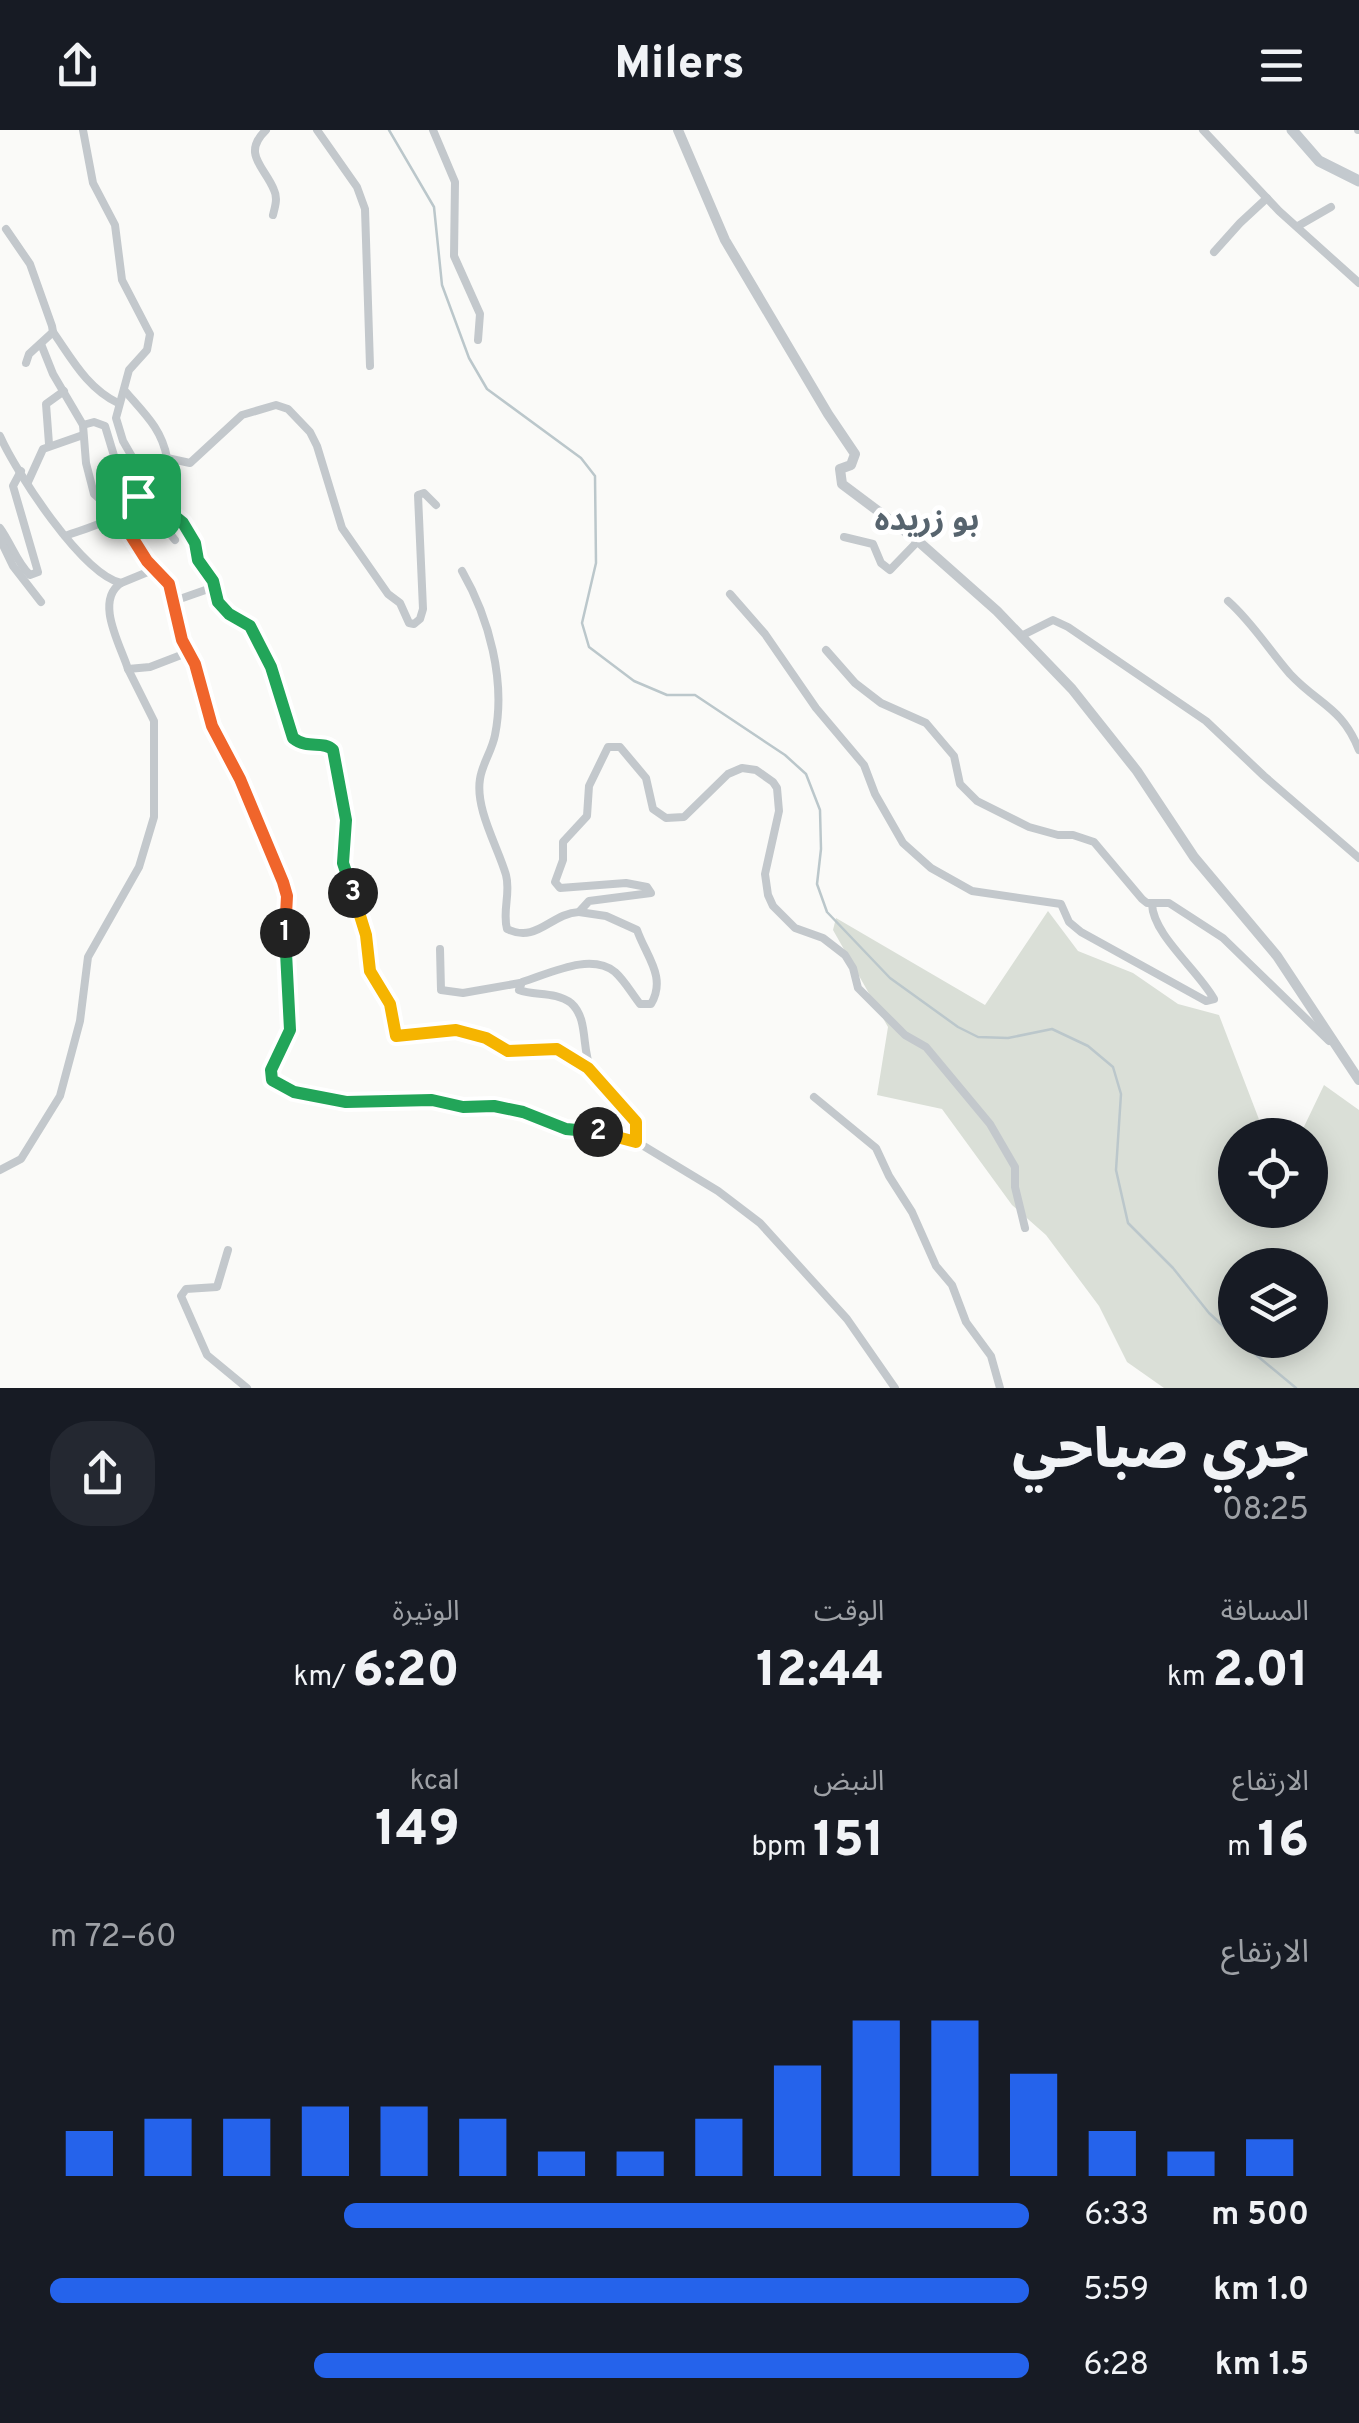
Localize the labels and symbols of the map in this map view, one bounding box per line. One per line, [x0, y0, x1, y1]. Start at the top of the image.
pin [96, 454, 181, 539]
district label: بو زريده [875, 502, 979, 542]
pin: 3 [328, 868, 378, 918]
pin: 1 [260, 908, 310, 958]
pin: 2 [573, 1107, 623, 1157]

